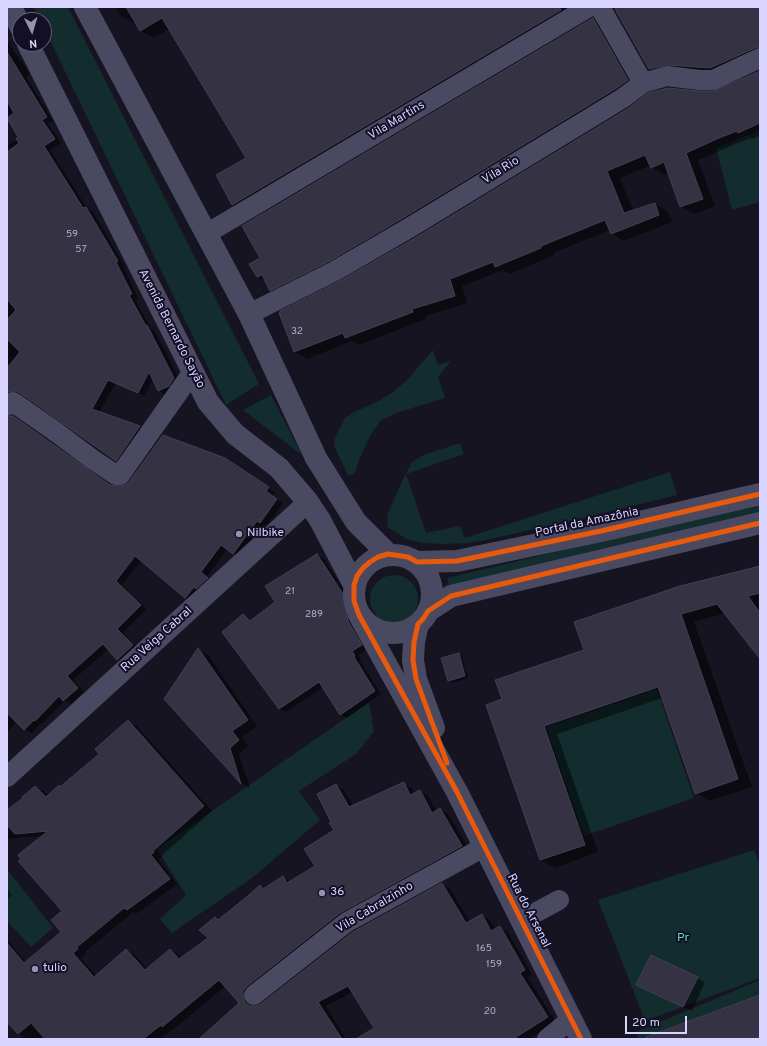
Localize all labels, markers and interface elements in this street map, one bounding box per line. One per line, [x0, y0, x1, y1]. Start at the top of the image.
north arrow [12, 12, 52, 52]
text: N [28, 36, 38, 50]
street label: Vila Martins [366, 98, 428, 144]
street label: Vila Rio [480, 154, 522, 188]
house number: 59 [66, 229, 78, 241]
house number: 57 [75, 244, 87, 256]
street label: Avenida Bernardo Sayão [135, 267, 207, 391]
house number: 32 [291, 326, 303, 338]
street label: Portal da Amazônia [534, 505, 640, 541]
place label: Nilbike [247, 527, 284, 541]
marker: Nilbike [234, 529, 244, 539]
house number: 21 [285, 586, 295, 598]
street label: Rua Veiga Cabral [119, 604, 195, 676]
house number: 289 [305, 609, 323, 621]
street label: Rua do Arsenal [503, 872, 553, 950]
street label: Vila Cabralzinho [334, 879, 416, 937]
place label: 36 [330, 886, 344, 900]
marker: 36 [317, 888, 327, 898]
park label: Pr [677, 932, 689, 946]
house number: 165 [476, 943, 492, 955]
house number: 159 [486, 959, 502, 971]
place label: tulio [43, 962, 67, 976]
marker: tulio [30, 964, 40, 974]
house number: 20 [484, 1006, 496, 1018]
scale bar [627, 1008, 689, 1034]
text: 20 m [632, 1015, 660, 1031]

